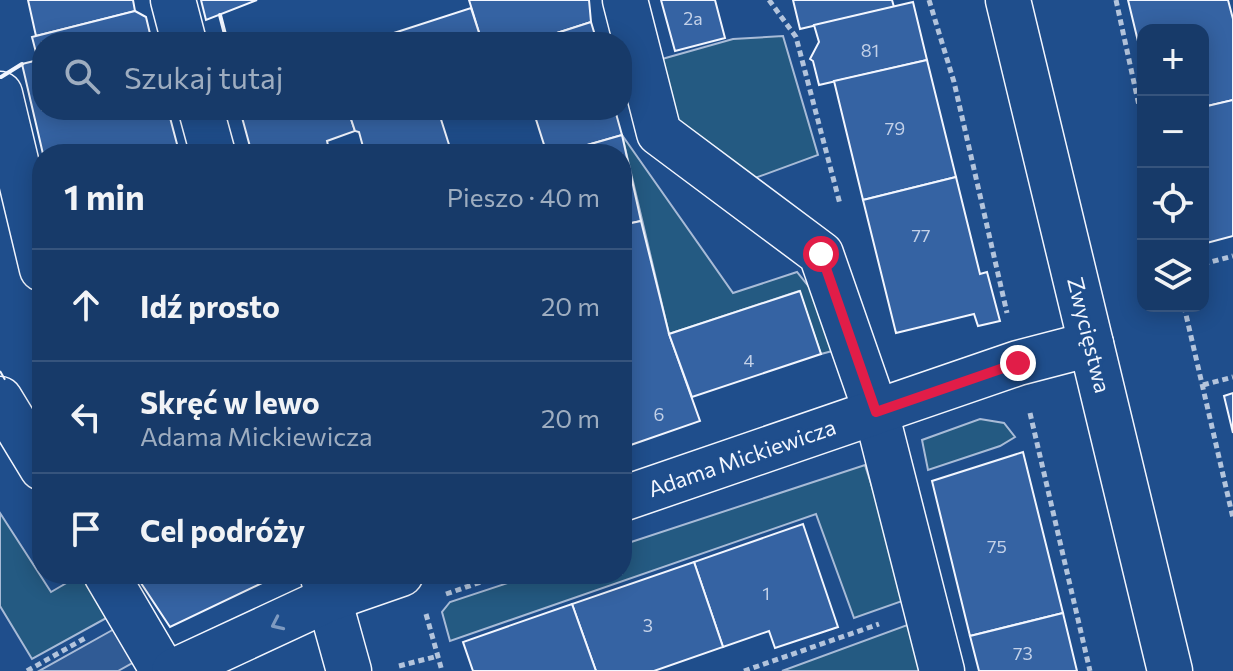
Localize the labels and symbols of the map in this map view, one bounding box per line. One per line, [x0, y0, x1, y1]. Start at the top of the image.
house number: 2a [683, 7, 703, 29]
house number: 81 [861, 39, 879, 61]
house number: 79 [885, 117, 905, 139]
house number: 77 [911, 224, 931, 246]
route start [803, 236, 839, 272]
street label: Zwycięstwa [1062, 274, 1117, 396]
route end [1000, 345, 1036, 381]
house number: 4 [744, 349, 755, 371]
house number: 6 [654, 403, 664, 425]
street label: Adama Mickiewicza [644, 413, 839, 502]
house number: 75 [987, 535, 1007, 557]
house number: 1 [762, 582, 770, 604]
one-way arrow [270, 614, 285, 630]
house number: 3 [643, 614, 653, 636]
house number: 73 [1013, 642, 1033, 664]

